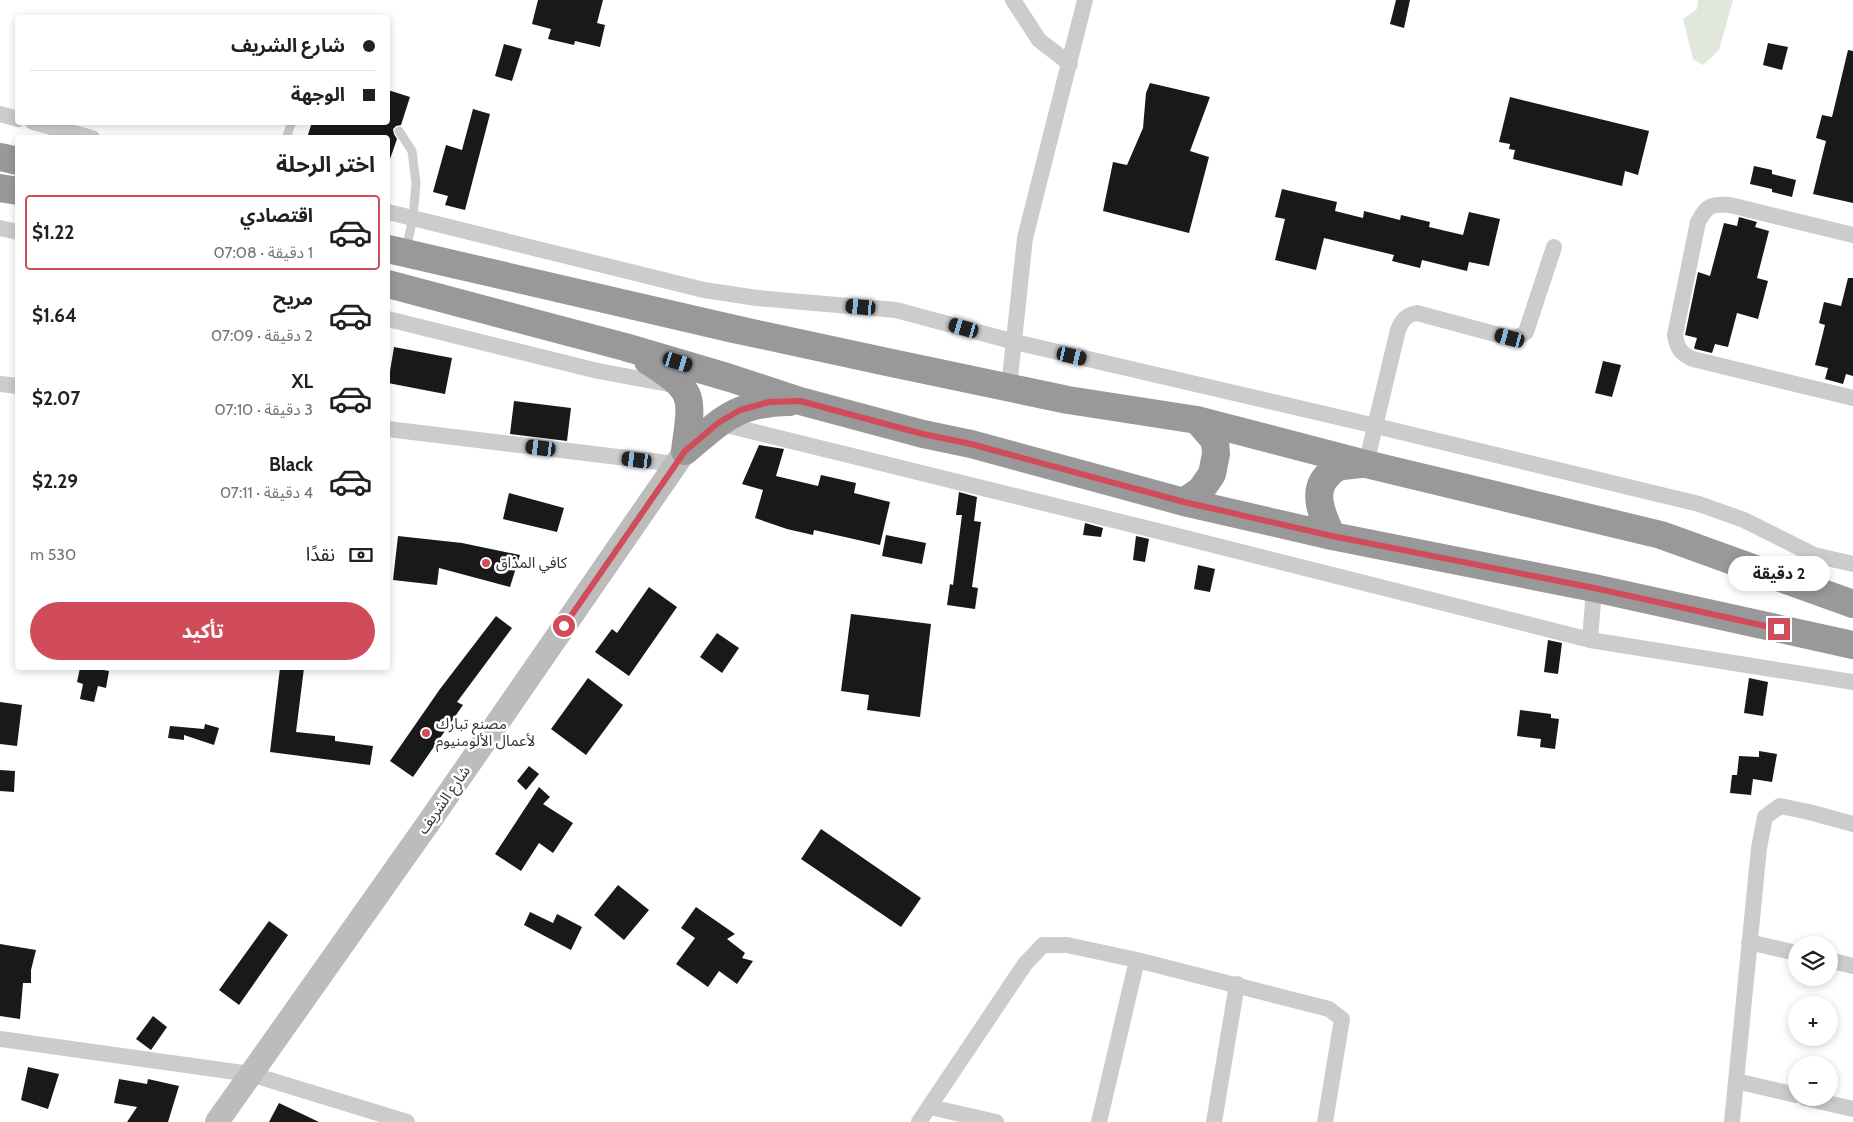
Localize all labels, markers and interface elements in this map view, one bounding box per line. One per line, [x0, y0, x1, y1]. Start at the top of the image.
text: شارع الشريف [231, 34, 345, 57]
text: الوجهة [291, 83, 345, 106]
text: اختر الرحلة [276, 151, 375, 178]
text: اقتصادي [240, 204, 313, 227]
icon: car [328, 210, 373, 255]
text: $1.22 [32, 221, 74, 244]
text: 1 دقيقة · 07:08 [213, 243, 313, 262]
text: مريح [273, 287, 313, 310]
icon: car [328, 293, 373, 338]
car [845, 298, 876, 316]
text: $1.64 [32, 304, 77, 327]
car [947, 317, 980, 339]
text: 2 دقيقة · 07:09 [211, 326, 313, 345]
car [1493, 327, 1526, 349]
car [1055, 345, 1088, 367]
car [661, 350, 694, 374]
text: XL [292, 370, 313, 393]
icon: car [328, 376, 373, 421]
text: $2.07 [32, 387, 80, 410]
text: 3 دقيقة · 07:10 [215, 400, 313, 419]
car [525, 439, 556, 457]
car [621, 451, 652, 469]
text: Black [269, 453, 313, 476]
icon: car [328, 459, 373, 504]
text: $2.29 [32, 470, 78, 493]
text: 4 دقيقة · 07:11 [220, 483, 313, 502]
icon: cash [347, 541, 375, 569]
text: نقدًا [306, 543, 335, 566]
text: 530 m [30, 545, 76, 564]
place label: كافي المذاق [496, 554, 568, 574]
callout: 2 دقيقة [1728, 556, 1830, 592]
marker: كافي المذاق [480, 557, 492, 569]
text: 2 دقيقة [1753, 564, 1805, 583]
button: تأكيد [30, 602, 375, 660]
route start [553, 615, 575, 637]
route end [1768, 618, 1790, 640]
place label: مصنع تبارك لأعمال الألومنيوم [436, 715, 535, 752]
marker: مصنع تبارك لأعمال الألومنيوم [420, 727, 432, 739]
street label: شارع الشريف [414, 762, 477, 839]
map controls [1788, 936, 1838, 1106]
button: layers [1788, 936, 1838, 986]
button: + [1788, 996, 1838, 1046]
button: − [1788, 1056, 1838, 1106]

